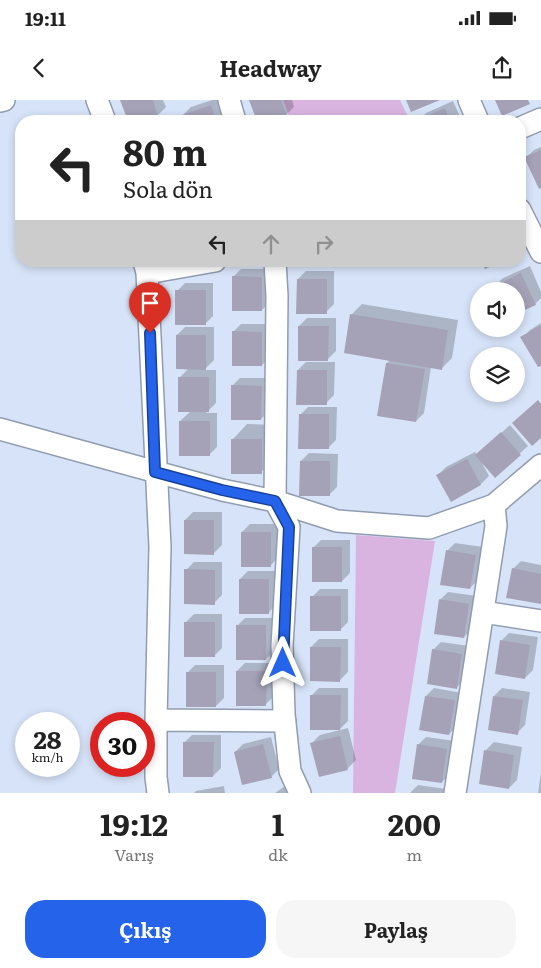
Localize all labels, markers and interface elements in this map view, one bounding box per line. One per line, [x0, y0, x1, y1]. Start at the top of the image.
text: 19:11 [25, 4, 66, 32]
text: Headway [219, 51, 322, 84]
icon: back [25, 54, 53, 82]
icon: share [488, 54, 516, 82]
text: 80 m [123, 125, 207, 177]
icon: left [40, 135, 105, 200]
text: Sola dön [123, 172, 213, 205]
icon: left [204, 230, 232, 258]
icon: ahead [257, 230, 285, 258]
icon: right [310, 230, 338, 258]
pin [129, 282, 171, 333]
map controls [470, 282, 525, 402]
button: sound [470, 282, 525, 337]
icon: arrive [136, 289, 164, 317]
button: layers [470, 347, 525, 402]
position arrow [256, 636, 308, 688]
speed limit sign: 30 [90, 712, 155, 777]
text: 28 [33, 720, 62, 757]
text: km/h [32, 748, 63, 766]
text: 19:12 [100, 801, 168, 845]
text: 1 [272, 801, 284, 845]
text: 200 [388, 801, 441, 845]
text: Varış [114, 842, 154, 866]
text: dk [268, 842, 288, 866]
text: m [407, 842, 422, 866]
button: Çıkış [25, 900, 266, 958]
button: Paylaş [276, 900, 516, 958]

